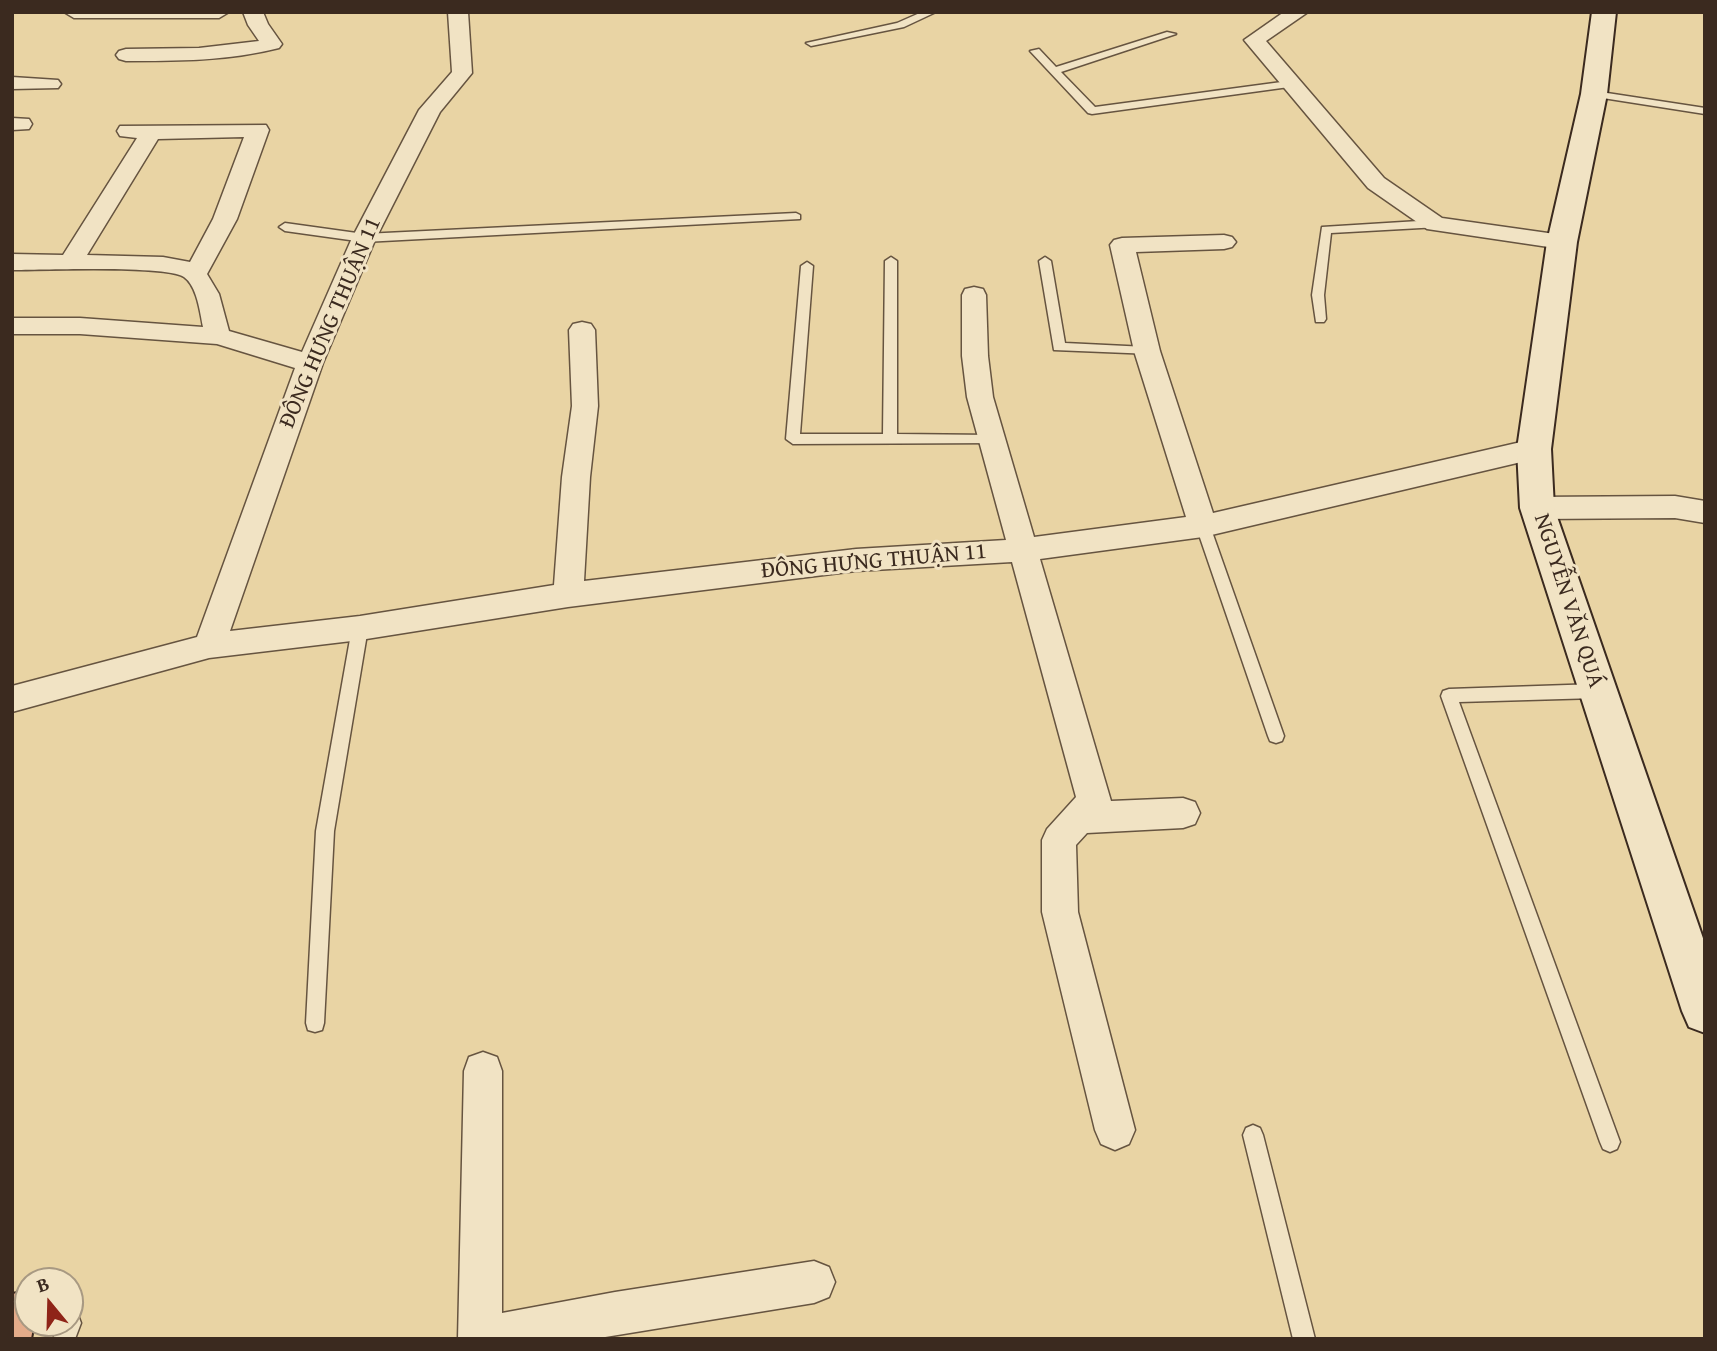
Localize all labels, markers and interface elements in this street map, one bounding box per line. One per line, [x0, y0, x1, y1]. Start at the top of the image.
street label: ĐÔNG HƯNG THUẬN 11 [274, 214, 388, 432]
street label: NGUYỄN VĂN QUÁ [1527, 510, 1609, 692]
street label: ĐÔNG HƯNG THUẬN 11 [760, 538, 988, 586]
north arrow [14, 1267, 84, 1337]
text: B [33, 1269, 53, 1299]

